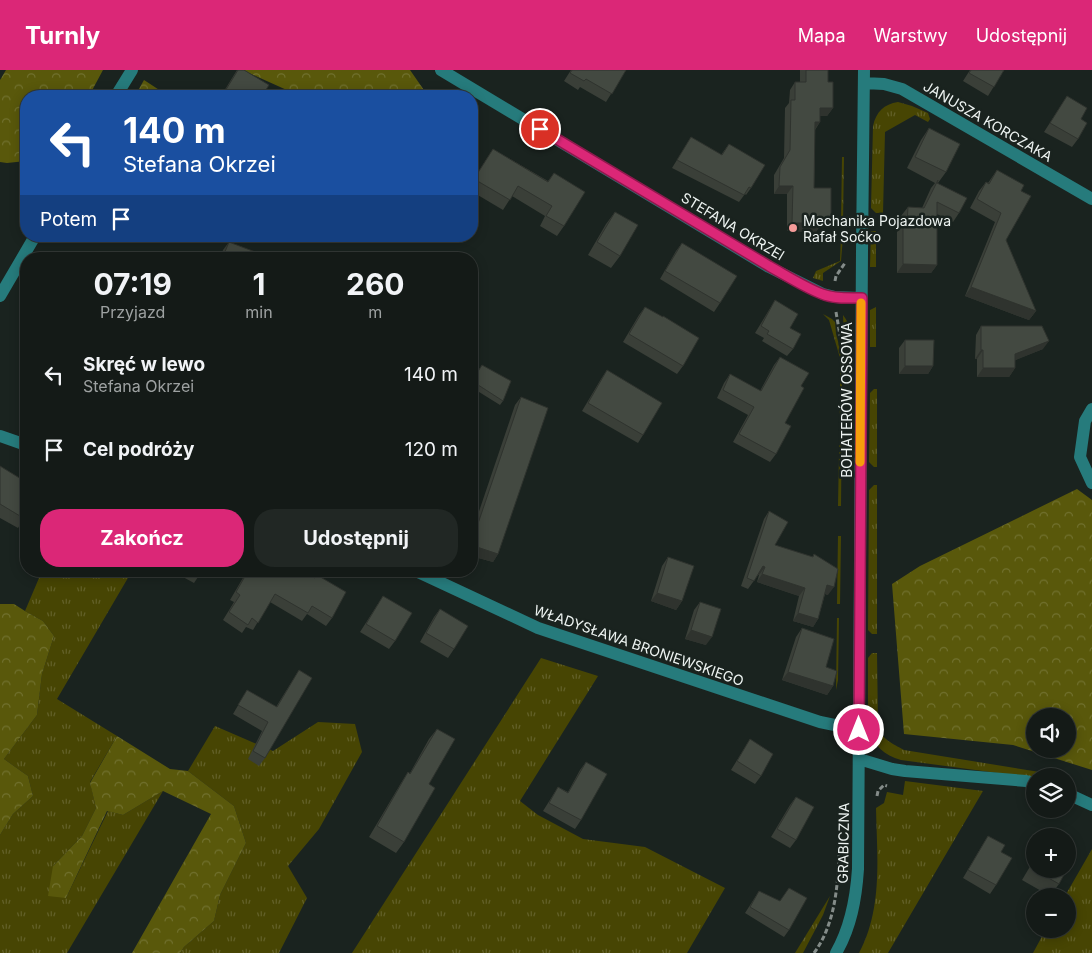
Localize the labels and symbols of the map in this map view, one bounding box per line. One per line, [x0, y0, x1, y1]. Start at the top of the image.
street label: JANUSZA KORCZAKA [920, 77, 1056, 165]
pin [519, 108, 561, 150]
street label: STEFANA OKRZEI [678, 188, 788, 264]
place label: Mechanika Pojazdowa Rafał Soćko [803, 212, 951, 245]
marker: Mechanika Pojazdowa Rafał Soćko [787, 222, 799, 234]
street label: BOHATERÓW OSSOWA [838, 322, 855, 478]
street label: WŁADYSŁAWA BRONIEWSKIEGO [532, 601, 746, 689]
position arrow [832, 703, 884, 755]
street label: GRABICZNA [834, 802, 852, 884]

